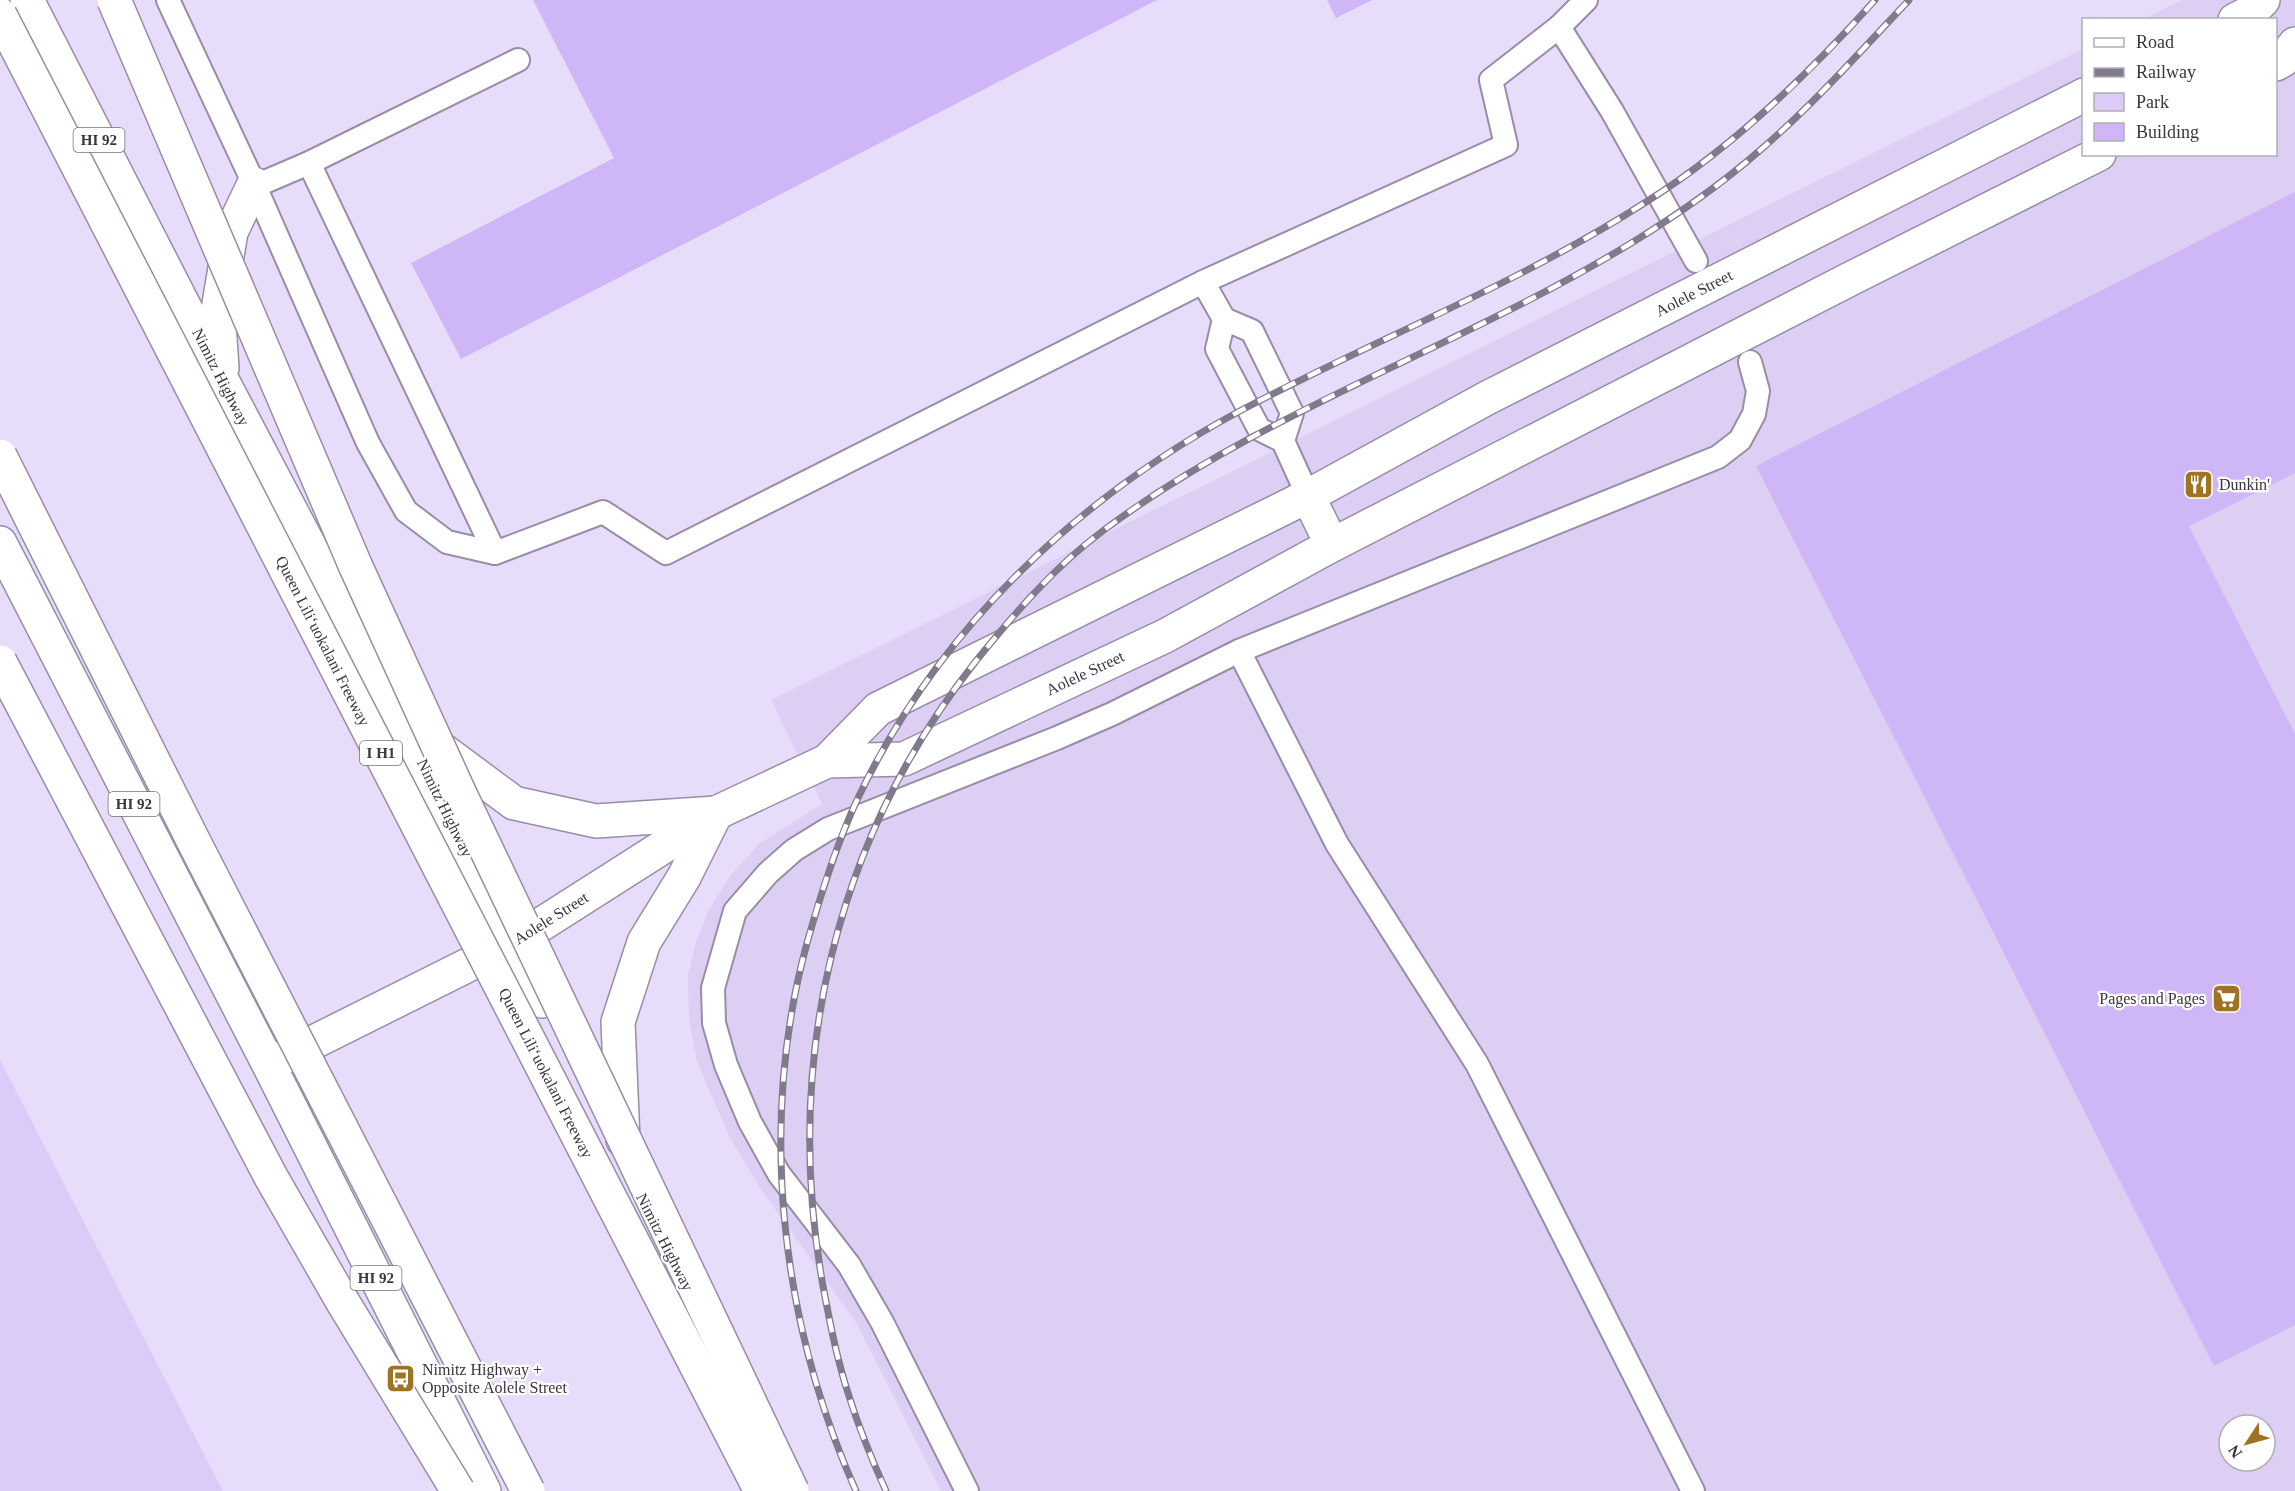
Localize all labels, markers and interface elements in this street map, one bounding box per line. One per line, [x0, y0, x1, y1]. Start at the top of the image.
legend [2082, 18, 2277, 156]
text: Road [2136, 32, 2174, 52]
text: Railway [2136, 62, 2196, 82]
text: Park [2136, 92, 2169, 112]
text: Building [2136, 122, 2199, 142]
road number: HI 92 [74, 128, 124, 152]
street label: Aolele Street [1653, 266, 1736, 320]
street label: Nimitz Highway [188, 325, 253, 429]
restaurant icon: Dunkin' [2182, 468, 2214, 500]
place label: Dunkin' [2219, 476, 2270, 493]
street label: Queen Liliʻuokalani Freeway [272, 553, 373, 729]
street label: Aolele Street [1043, 647, 1127, 698]
road number: I H1 [360, 741, 402, 765]
street label: Nimitz Highway [413, 756, 476, 860]
road number: HI 92 [108, 792, 160, 816]
street label: Aolele Street [511, 888, 592, 947]
supermarket icon: Pages and Pages [2210, 982, 2242, 1014]
street label: Queen Liliʻuokalani Freeway [495, 985, 596, 1161]
place label: Pages and Pages [2099, 990, 2205, 1008]
street label: Nimitz Highway [632, 1190, 697, 1294]
road number: HI 92 [350, 1266, 401, 1290]
place label: Nimitz Highway + Opposite Aolele Street [422, 1361, 567, 1397]
bus stop icon: Nimitz Highway + Opposite Aolele Street [385, 1362, 417, 1394]
north arrow [2217, 1413, 2277, 1473]
text: N [2225, 1441, 2246, 1461]

